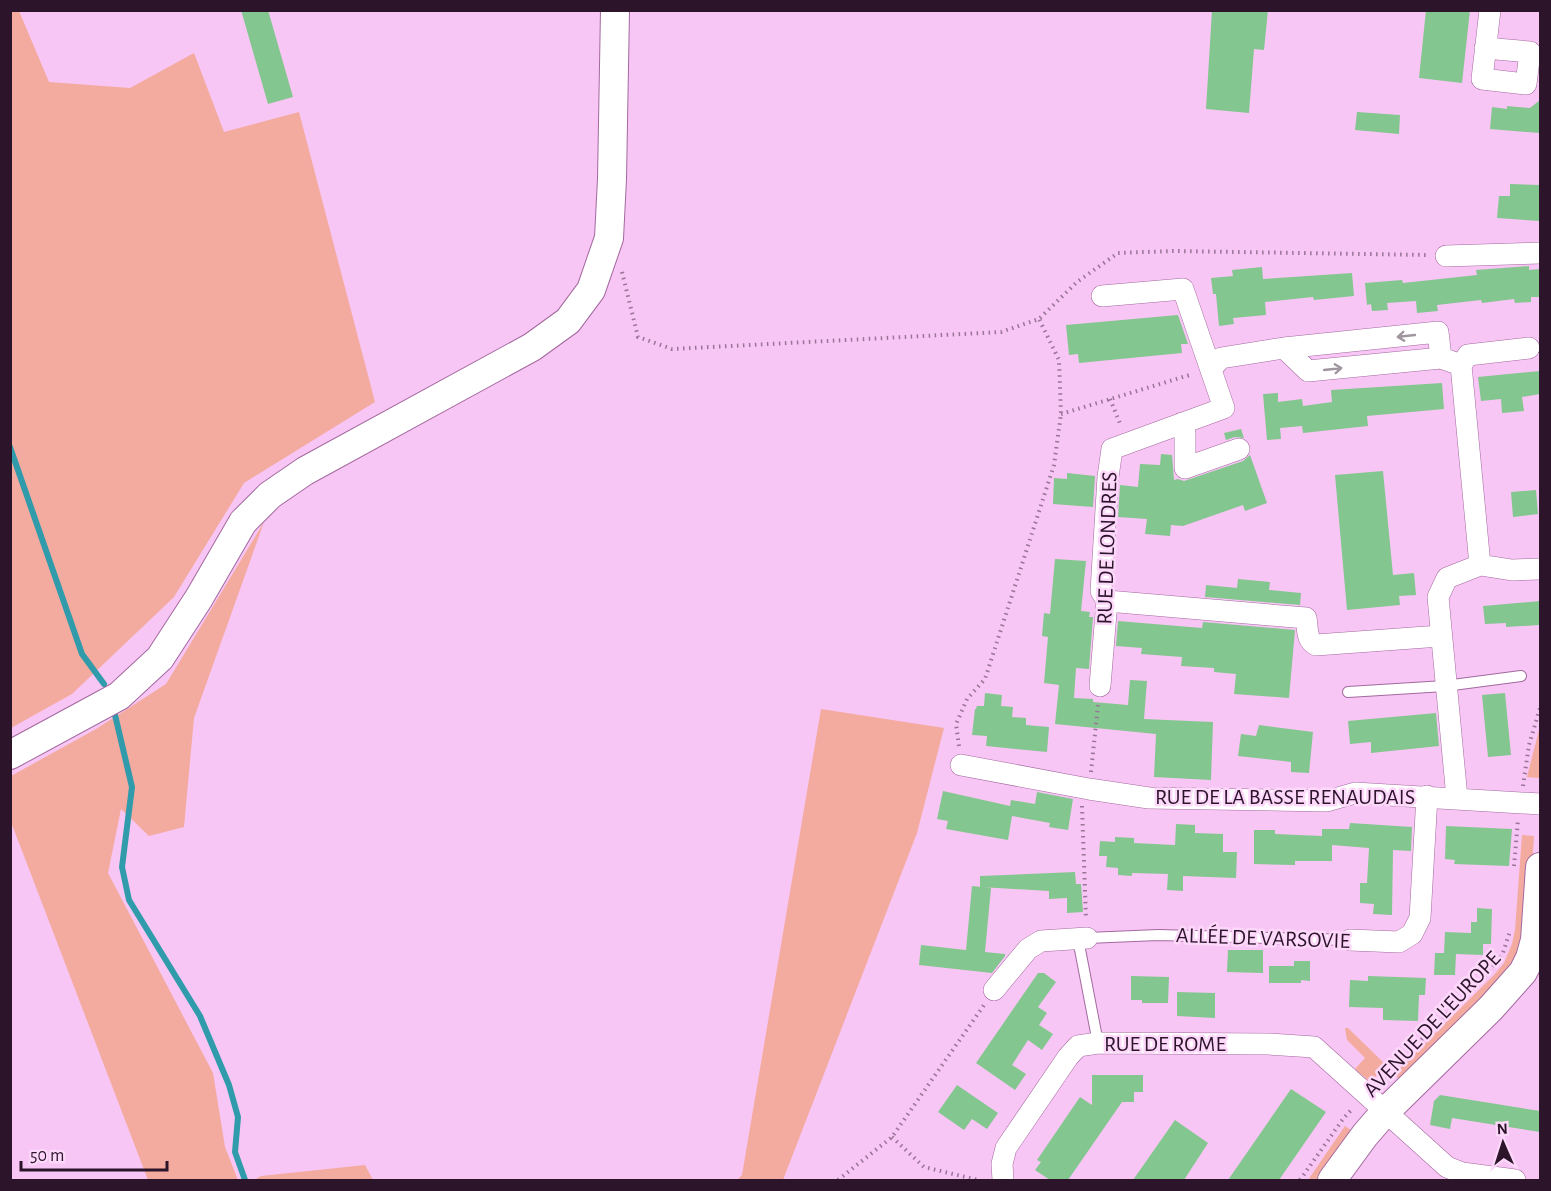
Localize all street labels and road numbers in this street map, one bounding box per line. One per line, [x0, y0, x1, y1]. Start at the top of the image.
street label: RUE DE LONDRES [1093, 471, 1121, 625]
street label: RUE DE LA BASSE RENAUDAIS [1155, 786, 1415, 808]
street label: ALLÉE DE VARSOVIE [1176, 923, 1351, 952]
street label: AVENUE DE L'EUROPE [1359, 947, 1505, 1101]
street label: RUE DE ROME [1104, 1033, 1226, 1055]

